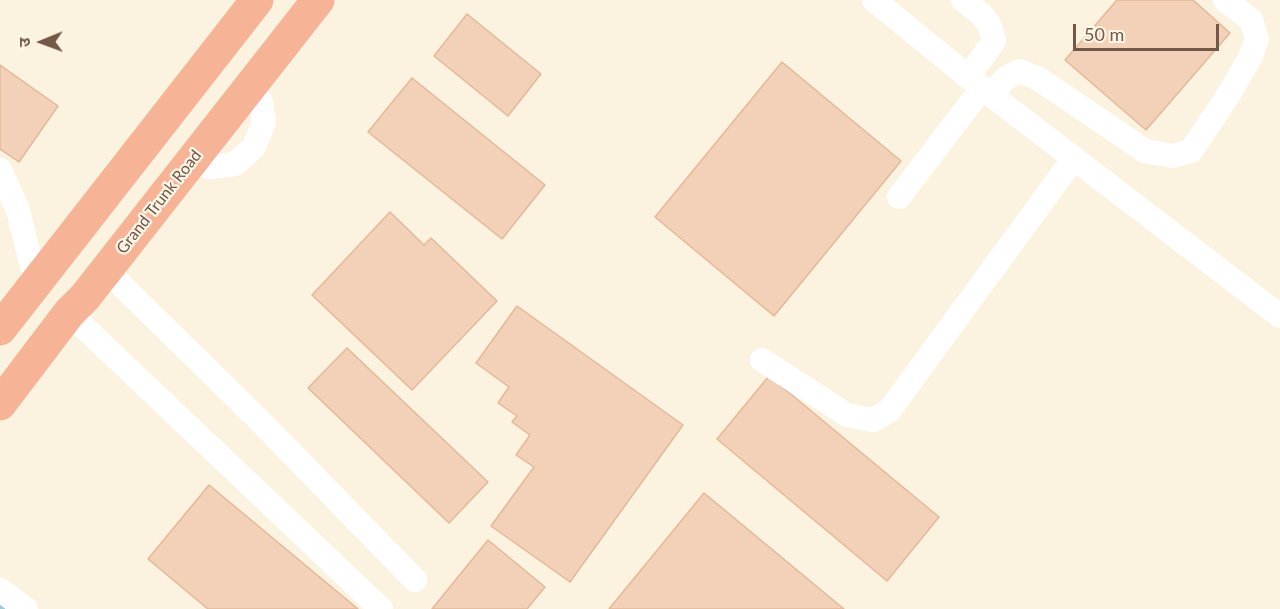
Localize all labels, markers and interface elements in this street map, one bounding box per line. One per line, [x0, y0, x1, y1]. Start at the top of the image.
north arrow [12, 12, 72, 72]
scale bar [1076, 12, 1222, 50]
text: 50 m [1084, 23, 1124, 45]
text: उ [14, 37, 33, 47]
street label: Grand Trunk Road [113, 146, 205, 258]

